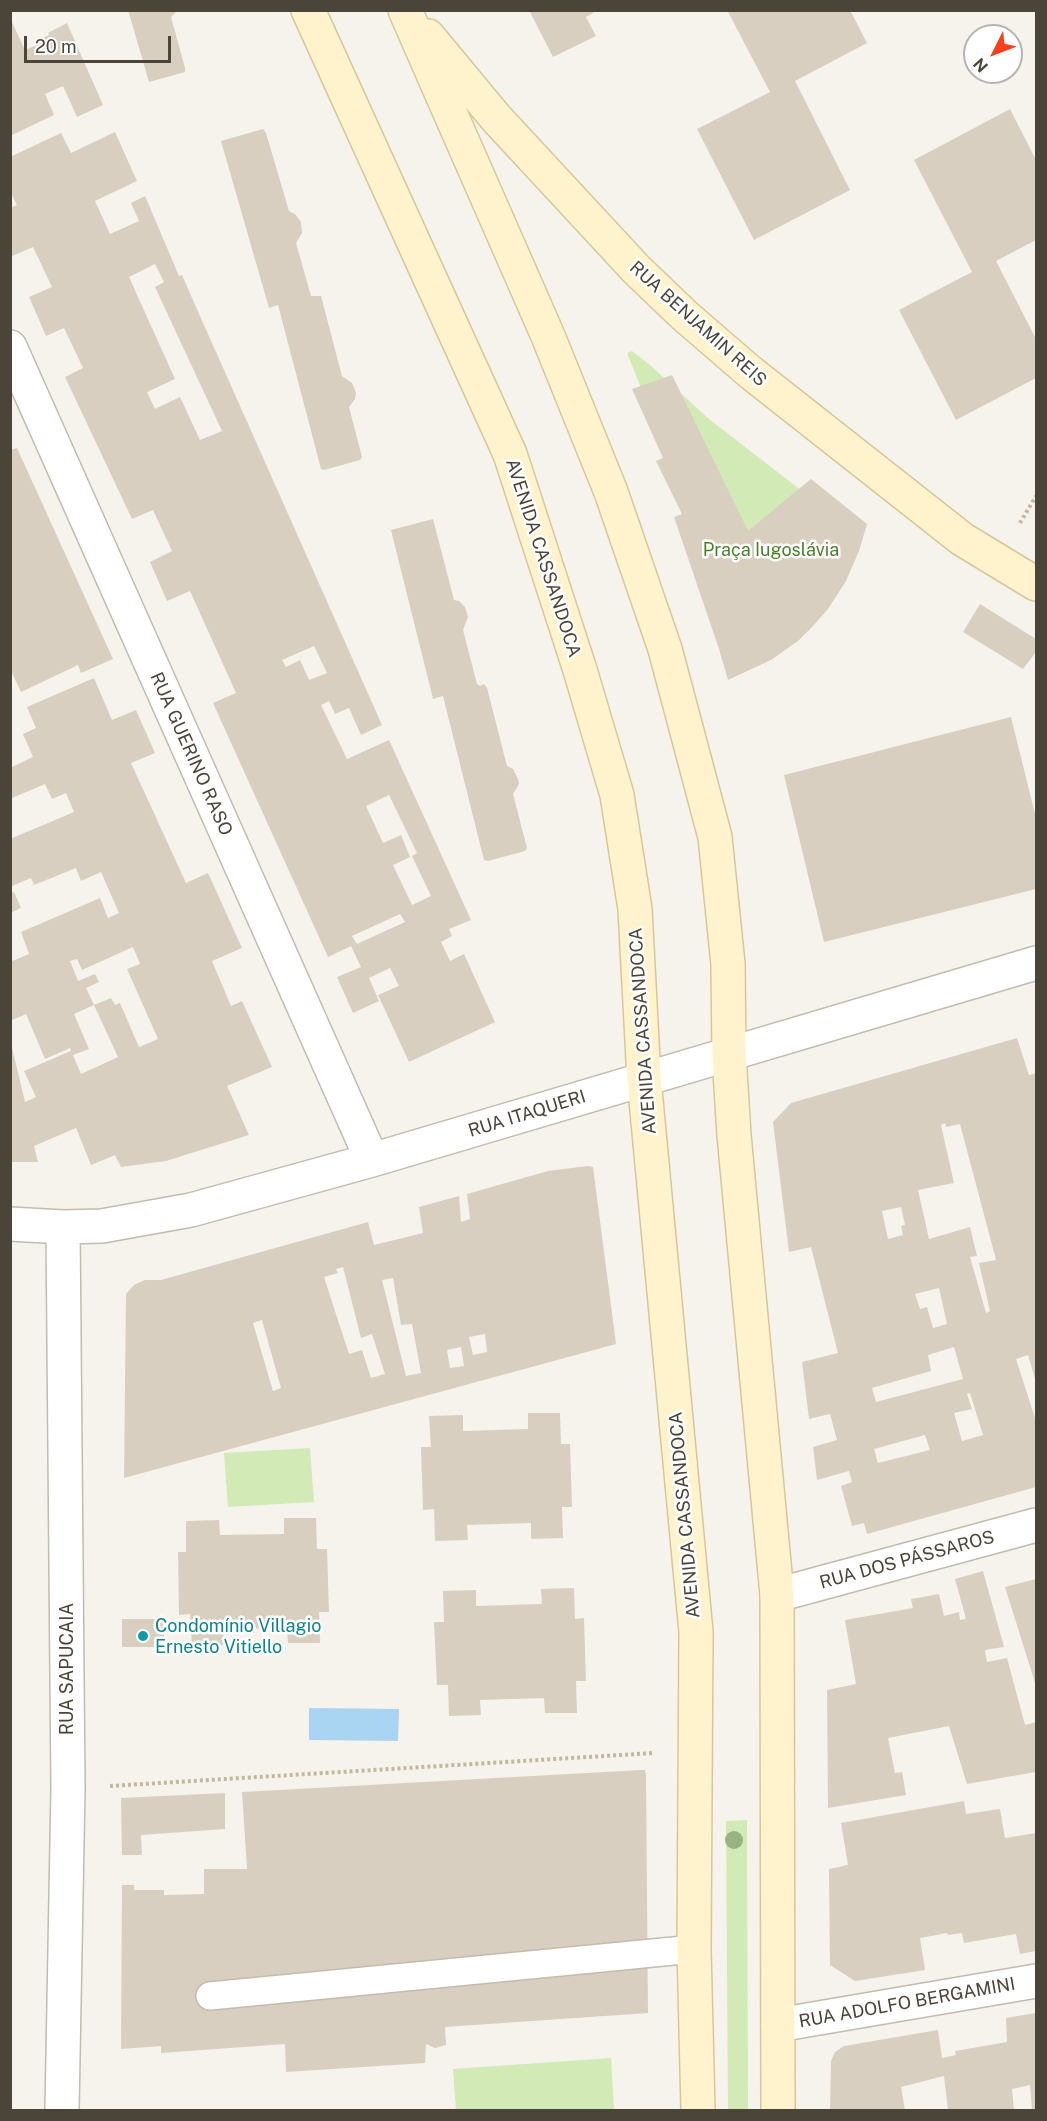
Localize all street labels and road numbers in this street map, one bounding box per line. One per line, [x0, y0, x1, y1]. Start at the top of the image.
street label: RUA BENJAMIN REIS [625, 257, 771, 391]
street label: AVENIDA CASSANDOCA [501, 456, 585, 660]
street label: RUA GUERINO RASO [145, 669, 237, 839]
street label: AVENIDA CASSANDOCA [625, 927, 661, 1135]
street label: RUA ITAQUERI [466, 1086, 588, 1142]
street label: AVENIDA CASSANDOCA [665, 1411, 705, 1619]
street label: RUA DOS PÁSSAROS [817, 1526, 997, 1594]
street label: RUA SAPUCAIA [56, 1603, 78, 1735]
street label: RUA ADOLFO BERGAMINI [797, 1973, 1017, 2033]

